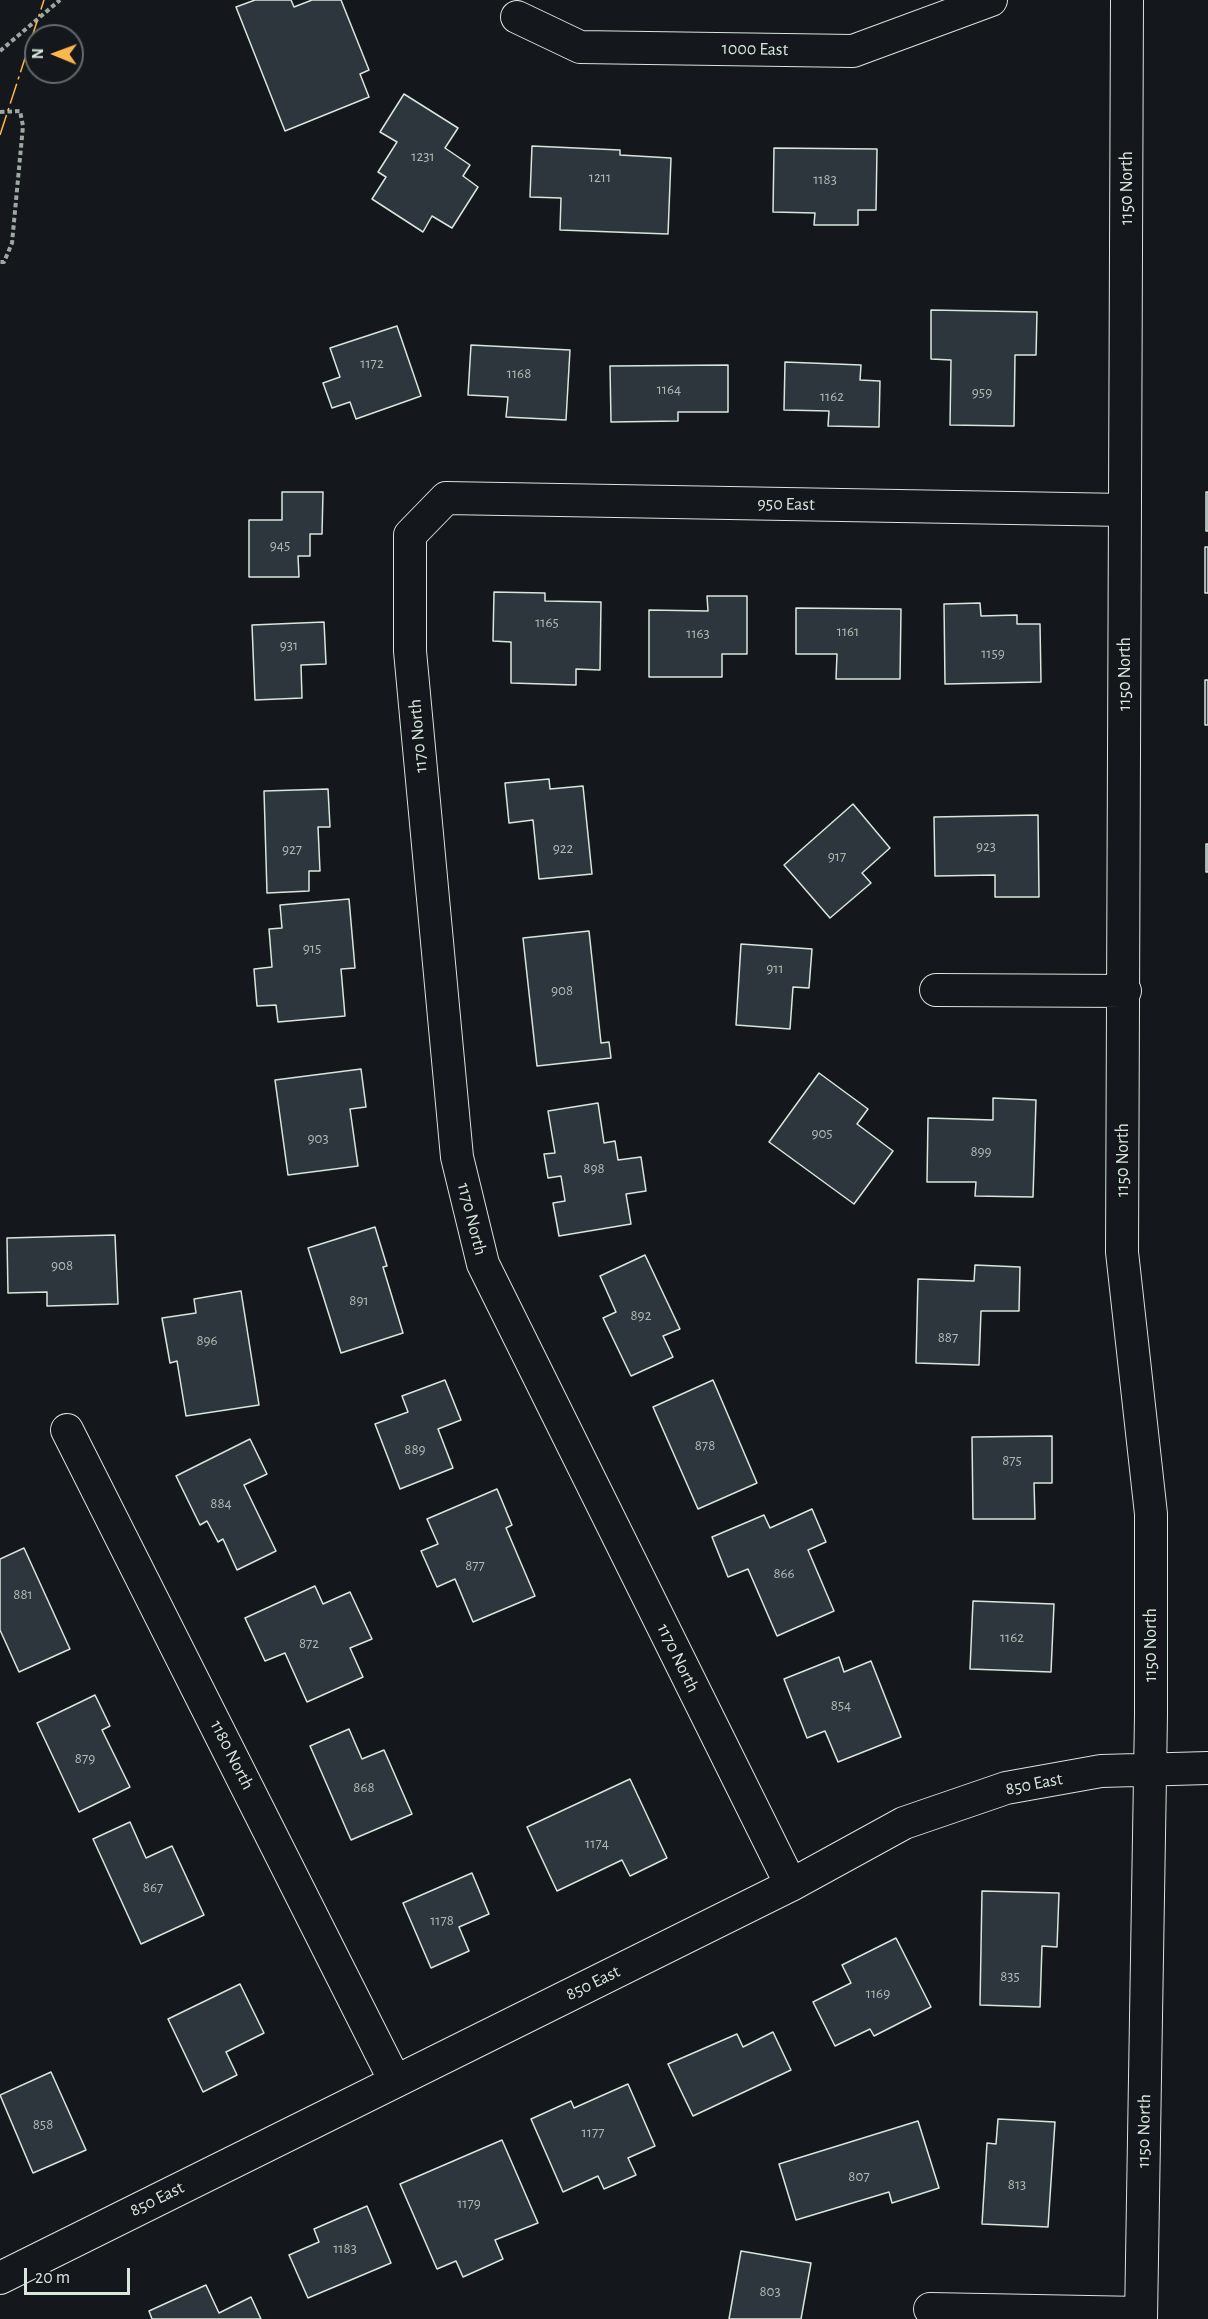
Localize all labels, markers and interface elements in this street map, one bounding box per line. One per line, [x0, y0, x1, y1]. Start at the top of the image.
north arrow [24, 24, 84, 84]
street label: 1000 East [721, 38, 789, 60]
text: N [30, 48, 46, 59]
house number: 1231 [411, 147, 435, 165]
street label: 1150 North [1116, 151, 1138, 225]
house number: 1211 [589, 168, 611, 186]
house number: 1183 [813, 170, 837, 188]
house number: 1172 [360, 354, 384, 372]
house number: 1168 [507, 364, 531, 382]
house number: 1164 [657, 380, 681, 398]
house number: 959 [972, 383, 992, 401]
house number: 1162 [820, 387, 844, 405]
street label: 950 East [757, 493, 815, 515]
house number: 945 [270, 536, 290, 554]
house number: 1165 [535, 613, 559, 631]
house number: 1161 [837, 622, 859, 640]
house number: 1163 [686, 624, 710, 642]
house number: 931 [280, 636, 298, 654]
street label: 1150 North [1114, 637, 1136, 711]
house number: 1159 [981, 644, 1005, 662]
street label: 1170 North [404, 698, 432, 774]
house number: 923 [976, 837, 996, 855]
house number: 922 [553, 839, 573, 857]
house number: 927 [282, 840, 302, 858]
house number: 917 [828, 847, 846, 865]
house number: 915 [303, 939, 321, 957]
house number: 911 [766, 959, 784, 977]
house number: 908 [551, 981, 573, 999]
street label: 1150 North [1112, 1123, 1134, 1197]
house number: 905 [811, 1124, 833, 1142]
house number: 903 [307, 1129, 329, 1147]
house number: 899 [970, 1142, 992, 1160]
house number: 898 [583, 1159, 605, 1177]
street label: 1170 North [453, 1181, 491, 1257]
house number: 908 [51, 1256, 73, 1274]
house number: 891 [349, 1291, 369, 1309]
house number: 892 [631, 1306, 651, 1324]
house number: 887 [938, 1328, 958, 1346]
house number: 896 [196, 1331, 218, 1349]
house number: 878 [695, 1436, 715, 1454]
house number: 889 [404, 1440, 426, 1458]
house number: 875 [1002, 1451, 1022, 1469]
house number: 884 [210, 1494, 232, 1512]
house number: 877 [465, 1556, 485, 1574]
house number: 866 [773, 1564, 795, 1582]
house number: 881 [13, 1585, 33, 1603]
street label: 1150 North [1140, 1608, 1162, 1682]
street label: 1170 North [652, 1620, 704, 1696]
house number: 1162 [1000, 1628, 1024, 1646]
house number: 872 [299, 1634, 319, 1652]
house number: 854 [831, 1696, 851, 1714]
street label: 1180 North [205, 1717, 259, 1793]
house number: 879 [75, 1749, 95, 1767]
street label: 850 East [1004, 1768, 1064, 1800]
house number: 868 [353, 1778, 375, 1796]
house number: 1174 [585, 1834, 609, 1852]
house number: 867 [143, 1878, 163, 1896]
house number: 1178 [430, 1911, 454, 1929]
street label: 850 East [562, 1961, 624, 2005]
house number: 835 [1000, 1967, 1020, 1985]
house number: 1169 [866, 1984, 890, 2002]
street label: 1150 North [1133, 2094, 1155, 2168]
house number: 858 [33, 2115, 53, 2133]
house number: 1177 [582, 2123, 604, 2141]
house number: 807 [848, 2167, 870, 2185]
house number: 813 [1008, 2175, 1026, 2193]
street label: 850 East [126, 2177, 188, 2221]
house number: 1179 [457, 2194, 481, 2212]
house number: 1183 [333, 2239, 357, 2257]
scale bar [27, 2256, 134, 2294]
text: 20 m [35, 2269, 70, 2287]
house number: 803 [759, 2282, 781, 2300]

